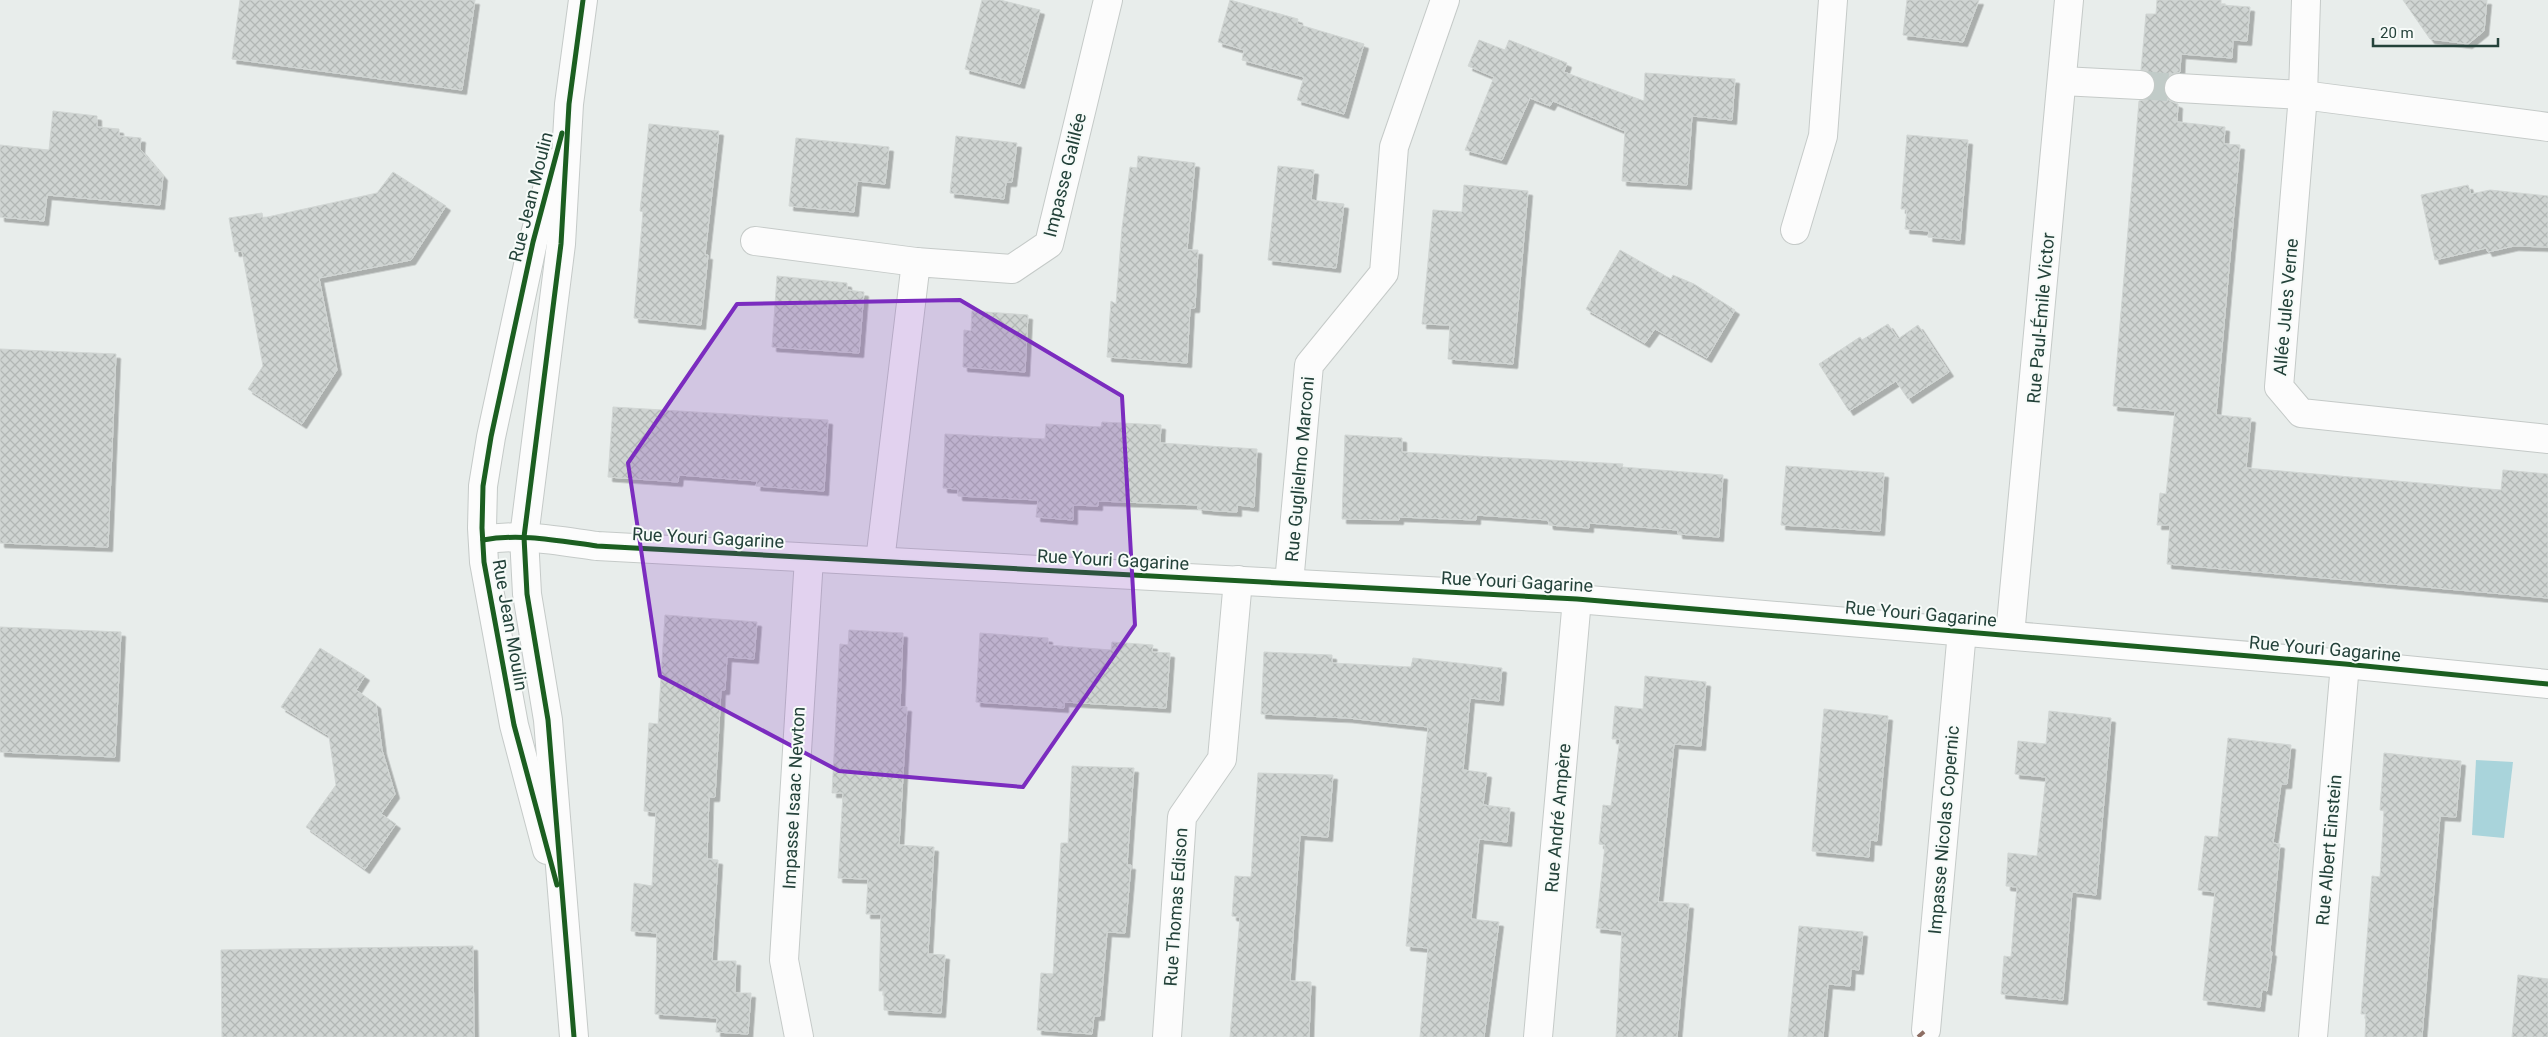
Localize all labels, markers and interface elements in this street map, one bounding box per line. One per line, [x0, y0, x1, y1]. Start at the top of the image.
scale bar [2373, 15, 2498, 47]
text: 20 m [2380, 24, 2414, 42]
street label: Impasse Galilée [1039, 111, 1090, 239]
street label: Rue Jean Moulin [504, 130, 557, 264]
street label: Rue Paul-Émile Victor [2023, 232, 2058, 404]
street label: Allée Jules Verne [2269, 237, 2302, 377]
street label: Rue Guglielmo Marconi [1281, 375, 1318, 562]
street label: Rue Youri Gagarine [631, 523, 785, 552]
street label: Rue Youri Gagarine [1036, 545, 1190, 574]
street label: Rue Jean Moulin [489, 557, 532, 692]
street label: Rue Youri Gagarine [1440, 567, 1594, 596]
street label: Rue Youri Gagarine [1844, 596, 1998, 631]
street label: Rue Youri Gagarine [2248, 631, 2402, 666]
street label: Impasse Isaac Newton [778, 706, 809, 890]
street label: Impasse Nicolas Copernic [1924, 725, 1963, 935]
street label: Rue André Ampère [1541, 743, 1574, 893]
street label: Rue Albert Einstein [2311, 774, 2346, 926]
street label: Rue Thomas Edison [1159, 827, 1192, 987]

